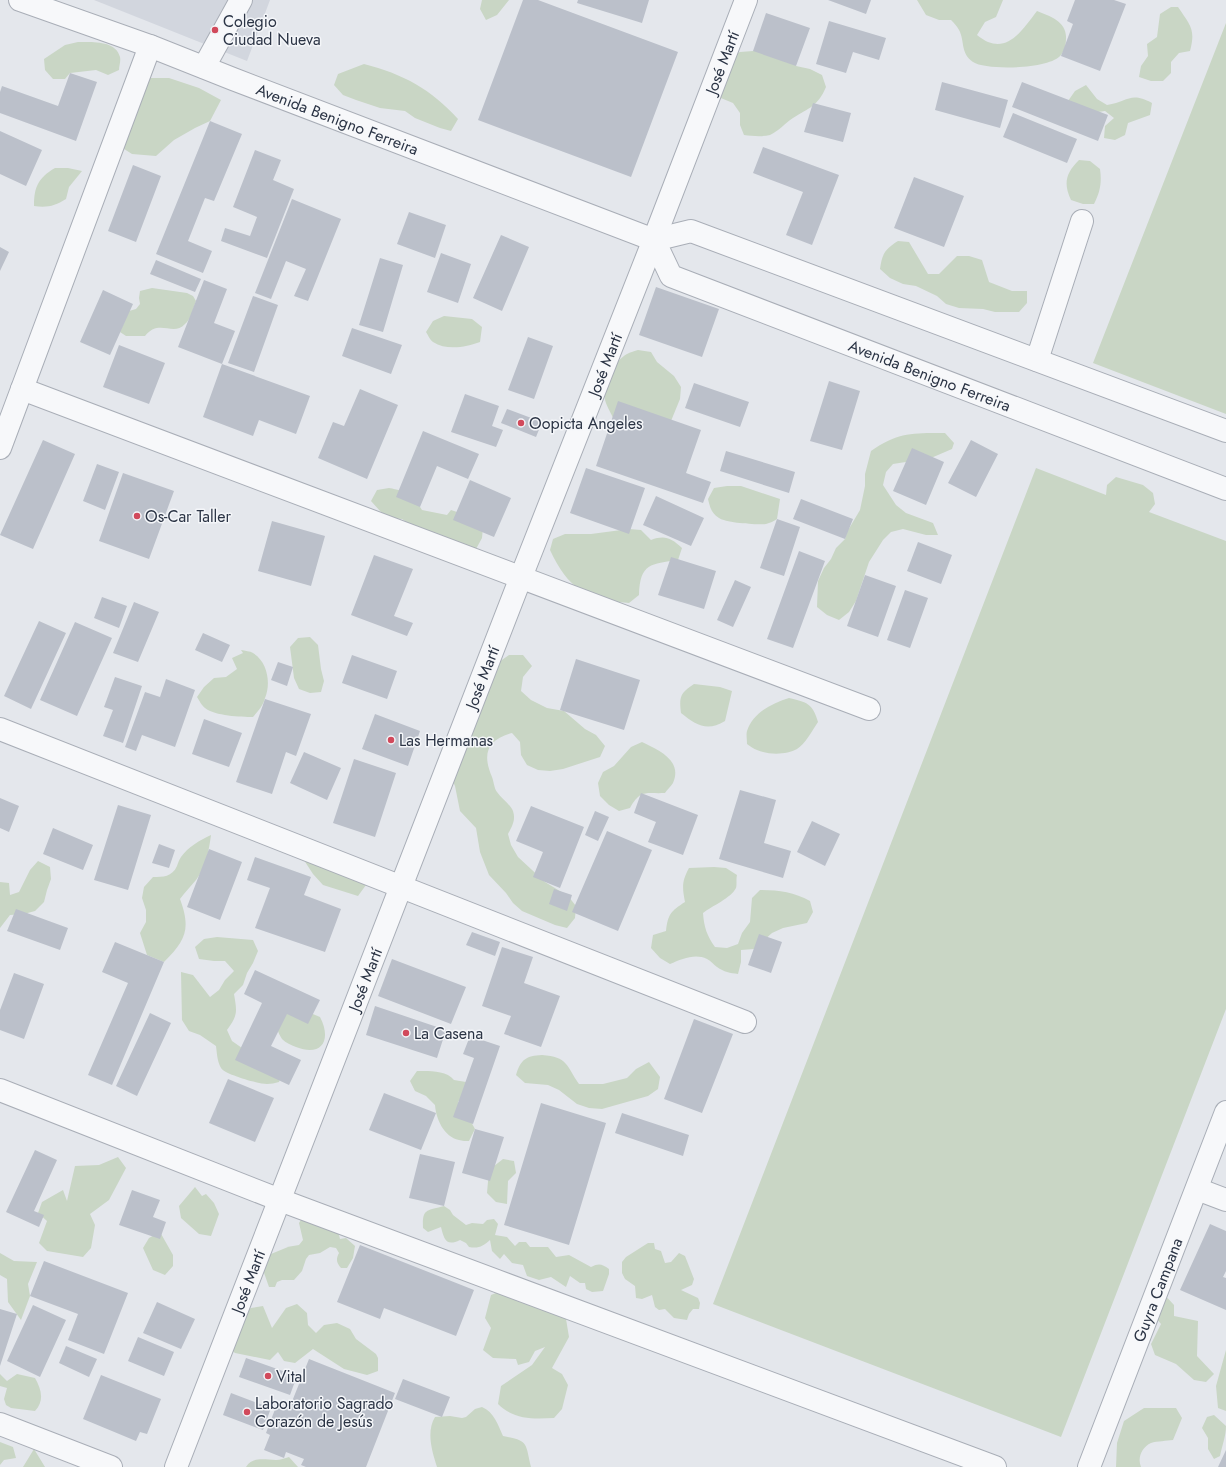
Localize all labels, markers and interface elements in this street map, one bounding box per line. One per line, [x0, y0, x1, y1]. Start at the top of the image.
place label: Colegio Ciudad Nueva [223, 10, 321, 51]
marker: Colegio Ciudad Nueva [210, 25, 220, 35]
street label: José Martí [699, 27, 745, 99]
street label: Avenida Benigno Ferreira [253, 77, 422, 160]
street label: José Martí [581, 329, 628, 401]
street label: Avenida Benigno Ferreira [845, 334, 1014, 417]
place label: Oopicta Angeles [529, 412, 642, 435]
marker: Oopicta Angeles [516, 418, 526, 428]
place label: Os-Car Taller [145, 505, 232, 528]
marker: Os-Car Taller [132, 511, 142, 521]
street label: José Martí [459, 641, 505, 714]
place label: Las Hermanas [399, 729, 493, 752]
marker: Las Hermanas [386, 735, 396, 745]
street label: José Martí [342, 944, 388, 1016]
place label: La Casena [414, 1022, 483, 1045]
marker: La Casena [401, 1028, 411, 1038]
street label: Guyra Campana [1127, 1234, 1188, 1345]
street label: José Martí [224, 1246, 271, 1318]
place label: Vital [276, 1365, 306, 1388]
marker: Vital [263, 1371, 273, 1381]
place label: Laboratorio Sagrado Corazón de Jesús [255, 1392, 394, 1433]
marker: Laboratorio Sagrado Corazón de Jesús [242, 1407, 252, 1417]

